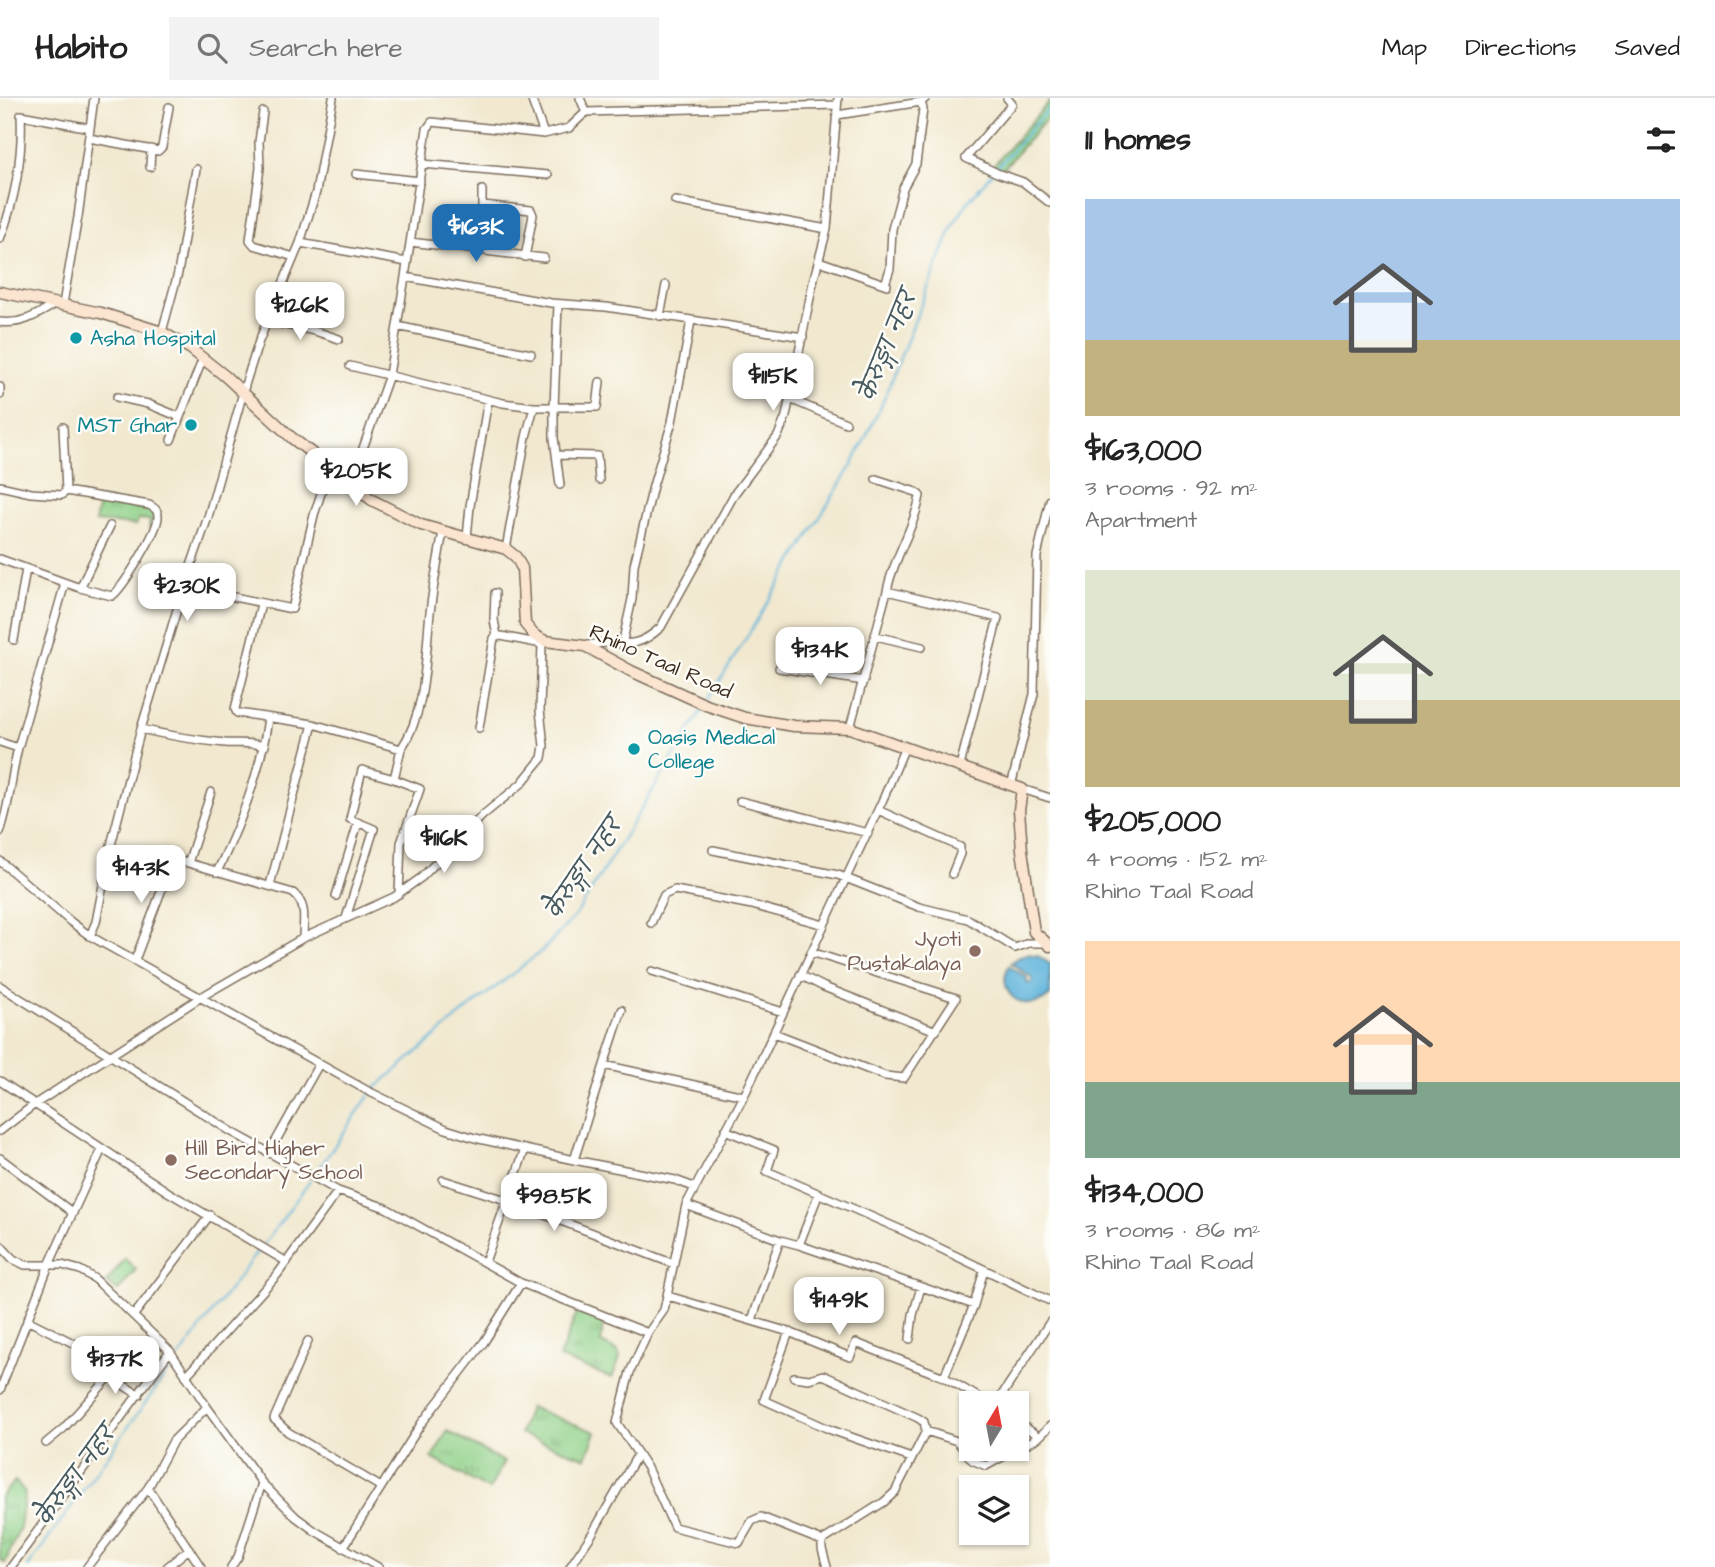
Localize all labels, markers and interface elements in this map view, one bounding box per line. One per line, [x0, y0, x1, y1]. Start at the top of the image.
search box [169, 17, 659, 80]
text: Habito [35, 25, 127, 71]
icon: search [193, 29, 231, 67]
text: Search here [249, 30, 403, 66]
text: Map [1382, 31, 1427, 65]
text: Directions [1465, 31, 1577, 65]
text: Saved [1615, 31, 1680, 65]
text: 11 homes [1085, 119, 1191, 161]
icon: filters [1642, 121, 1680, 159]
pin: $163K [427, 204, 525, 264]
text: $163K [448, 211, 504, 243]
icon: home [1320, 245, 1446, 371]
water label: केेरुङ्गा नहर [848, 280, 927, 406]
pin: $126K [251, 282, 349, 342]
text: $126K [271, 289, 329, 321]
place label: Asha Hospital [90, 324, 216, 354]
marker: Asha Hospital [68, 330, 84, 346]
pin: $115K [724, 354, 822, 413]
text: $115K [749, 360, 797, 392]
place label: MST Ghar [77, 411, 177, 440]
marker: MST Ghar [183, 417, 199, 433]
text: $163,000 [1085, 430, 1202, 472]
pin: $205K [307, 448, 405, 508]
text: $205K [321, 455, 391, 487]
text: 3 rooms · 92 m² [1085, 472, 1258, 504]
text: Apartment [1085, 504, 1197, 536]
pin: $230K [138, 564, 236, 623]
text: $230K [154, 570, 220, 602]
icon: home [1320, 616, 1446, 742]
street label: Rhino Taal Road [585, 617, 737, 706]
pin: $134K [771, 628, 869, 687]
text: $134K [791, 634, 849, 666]
place label: Oasis Medical College [648, 723, 775, 778]
marker: Oasis Medical College [626, 741, 642, 757]
text: $205,000 [1085, 801, 1221, 843]
water label: केेरुङ्गा नहर [535, 805, 633, 926]
pin: $116K [395, 816, 493, 875]
text: $116K [420, 822, 468, 854]
text: 4 rooms · 152 m² [1085, 843, 1268, 875]
pin: $143K [92, 846, 190, 905]
text: $143K [112, 852, 170, 884]
text: Rhino Taal Road [1085, 875, 1253, 907]
place label: Jyoti Pustakalaya [847, 925, 961, 980]
marker: Jyoti Pustakalaya [967, 943, 983, 959]
icon: home [1320, 987, 1446, 1113]
place label: Hill Bird Higher Secondary School [185, 1134, 363, 1189]
marker: Hill Bird Higher Secondary School [163, 1152, 179, 1168]
text: $134,000 [1085, 1172, 1203, 1214]
pin: $98.5K [497, 1174, 611, 1233]
text: $98.5K [517, 1180, 591, 1212]
text: 3 rooms · 86 m² [1085, 1214, 1261, 1246]
text: Rhino Taal Road [1085, 1246, 1253, 1278]
pin: $149K [790, 1278, 888, 1337]
text: $149K [810, 1284, 868, 1316]
pin: $137K [66, 1336, 164, 1396]
text: $137K [87, 1343, 143, 1375]
north arrow [959, 1391, 1029, 1461]
map controls [959, 1391, 1029, 1545]
water label: केेरुङ्गा नहर [26, 1413, 126, 1533]
button: layers [959, 1475, 1029, 1545]

